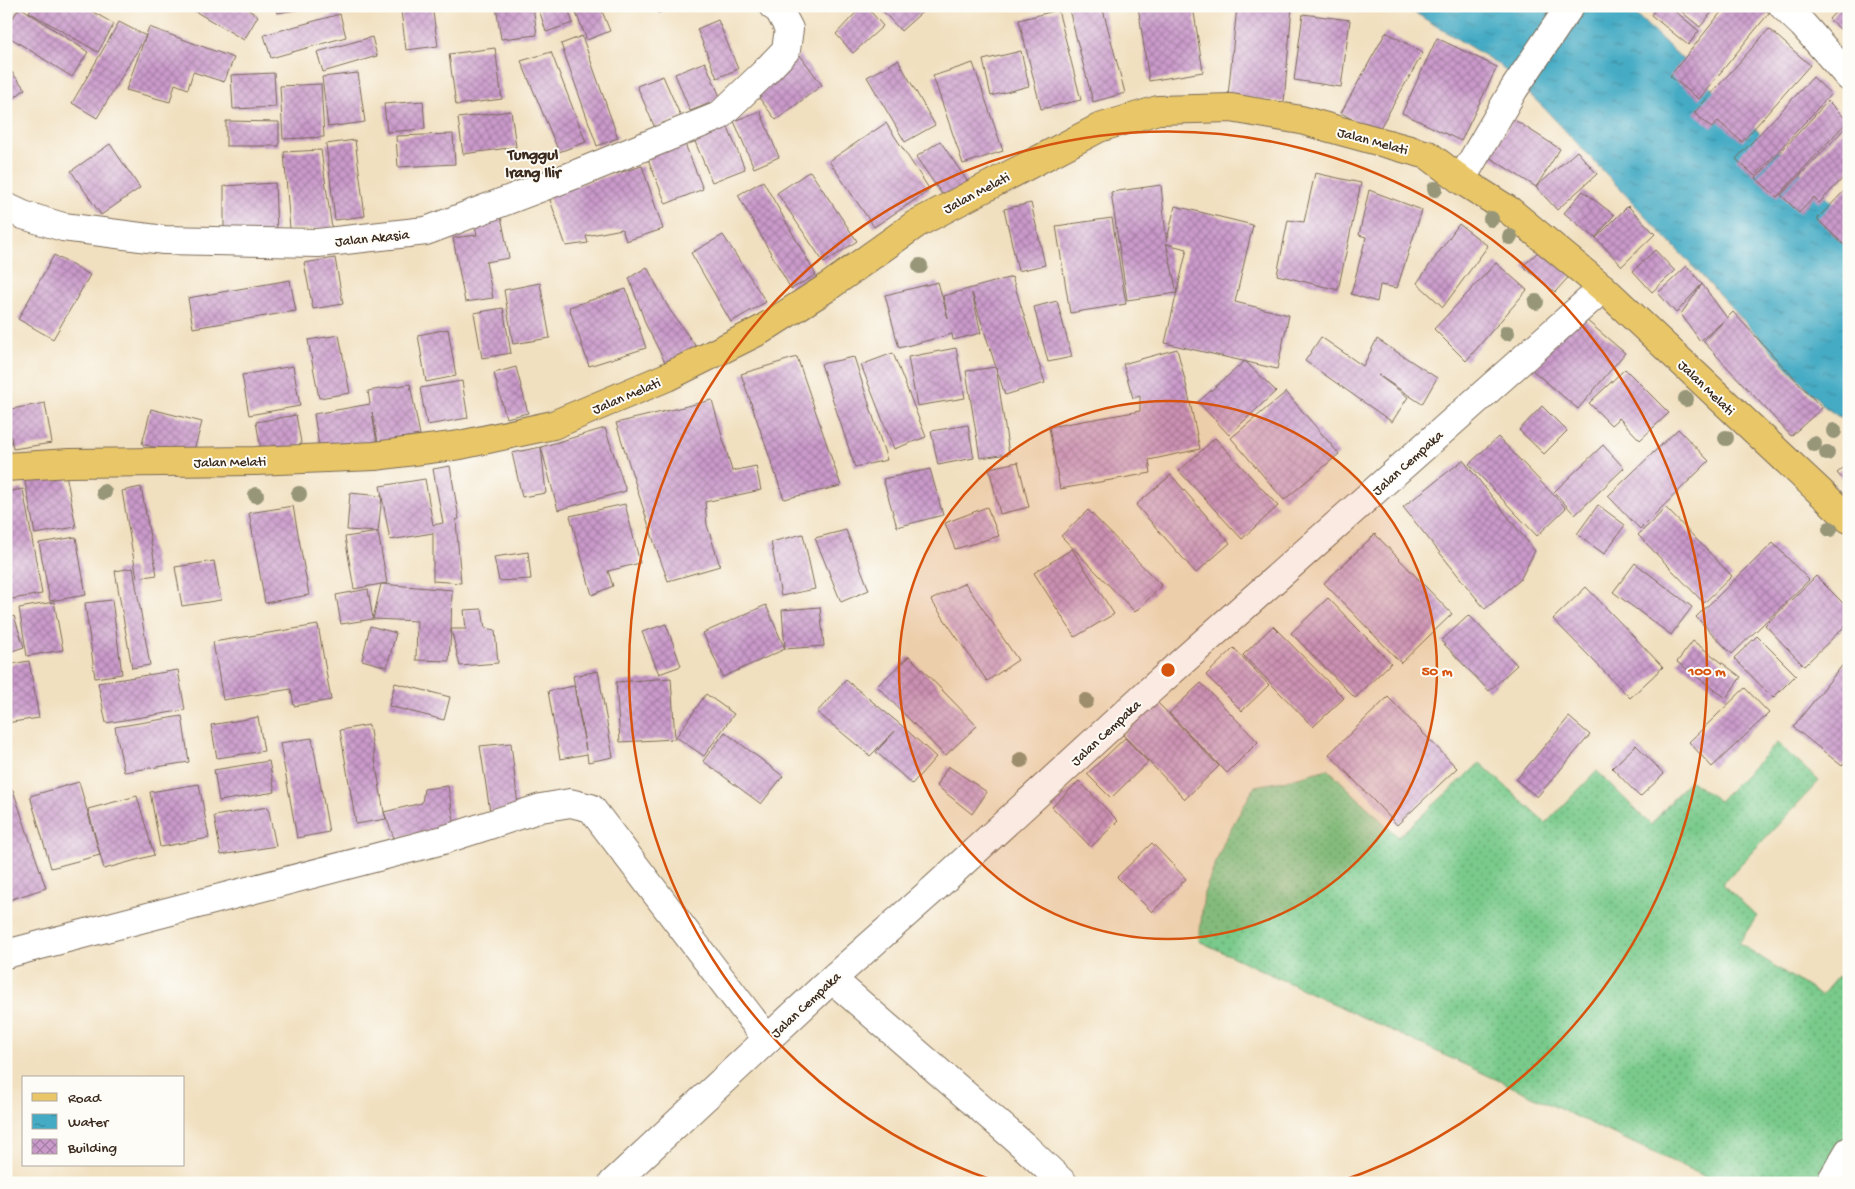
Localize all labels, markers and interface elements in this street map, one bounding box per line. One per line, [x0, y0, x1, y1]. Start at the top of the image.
street label: Jalan Melati [1335, 125, 1410, 160]
district label: Tunggul Irang Ilir [505, 147, 563, 184]
street label: Jalan Melati [941, 170, 1013, 219]
street label: Jalan Akasia [334, 227, 411, 252]
street label: Jalan Melati [1673, 357, 1737, 420]
street label: Jalan Melati [590, 375, 664, 419]
street label: Jalan Cempaka [1370, 427, 1449, 500]
street label: Jalan Melati [194, 454, 266, 473]
centre of rings [1159, 661, 1177, 679]
text: 50 m [1422, 663, 1453, 681]
text: 100 m [1687, 663, 1726, 681]
street label: Jalan Cempaka [1068, 696, 1146, 771]
street label: Jalan Cempaka [768, 968, 846, 1043]
legend [22, 1076, 185, 1166]
text: Road [68, 1090, 102, 1108]
text: Water [68, 1114, 110, 1132]
text: Building [67, 1140, 117, 1158]

